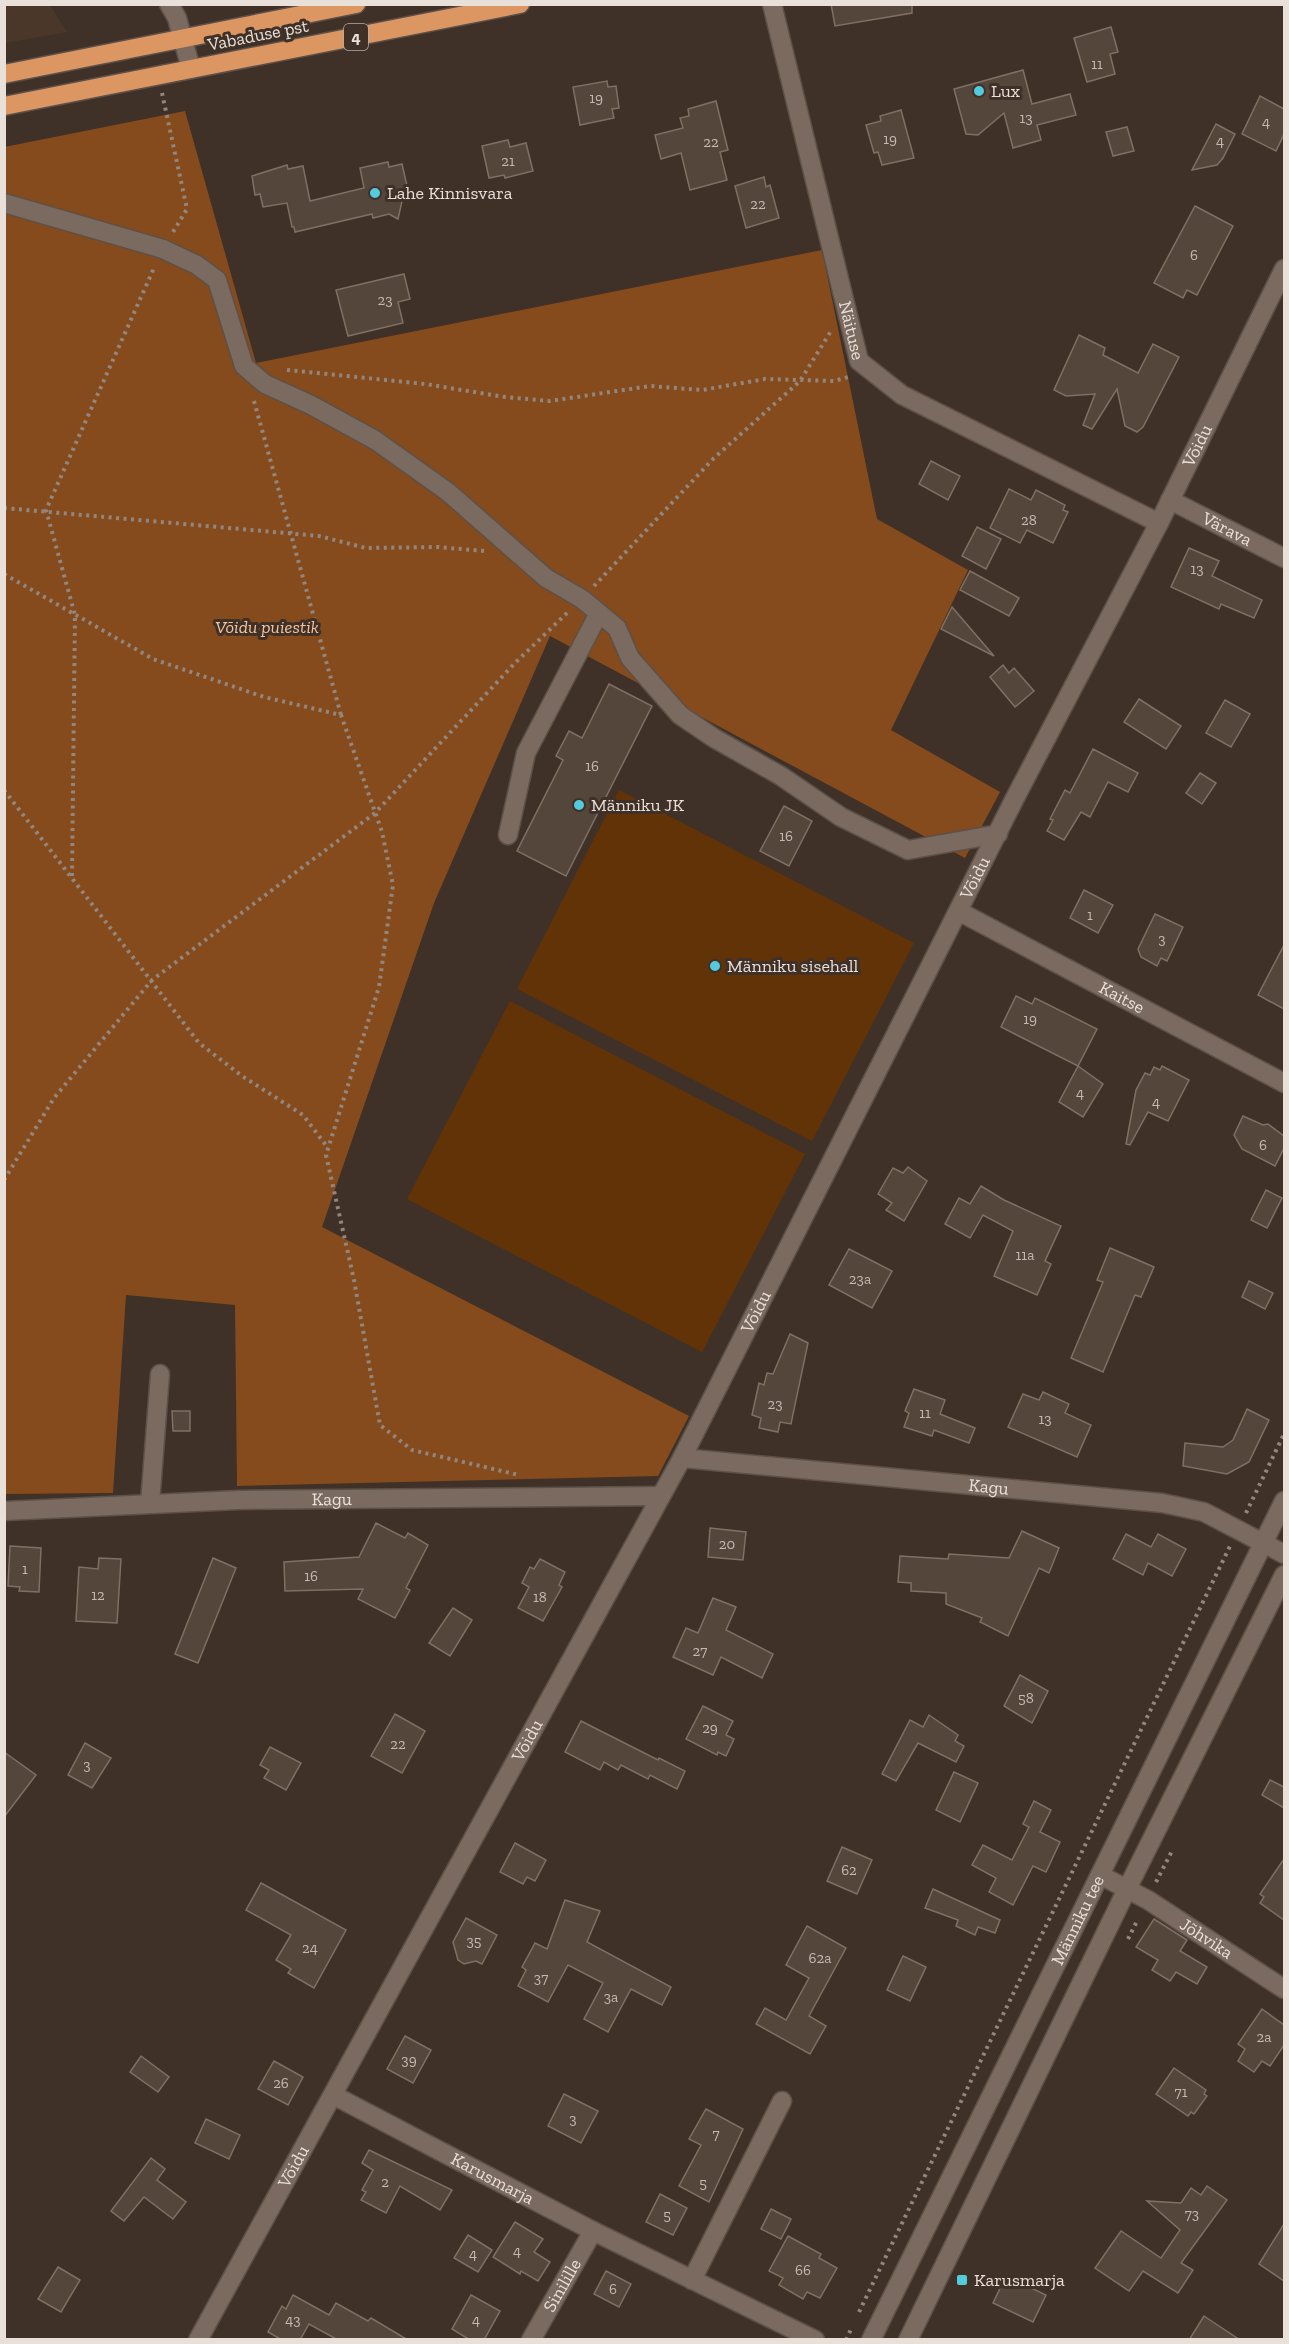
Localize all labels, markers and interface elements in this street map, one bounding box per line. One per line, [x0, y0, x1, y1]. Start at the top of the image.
street label: Vabaduse pst [205, 14, 311, 56]
road number: 4 [344, 24, 368, 50]
house number: 11 [1091, 55, 1103, 73]
place label: Lux [991, 80, 1020, 102]
marker: Lux [972, 84, 986, 98]
house number: 19 [589, 89, 603, 107]
house number: 13 [1019, 109, 1033, 127]
house number: 4 [1262, 113, 1270, 131]
house number: 19 [883, 130, 897, 148]
house number: 4 [1216, 132, 1224, 150]
house number: 22 [703, 133, 719, 151]
house number: 21 [501, 152, 515, 170]
place label: Lahe Kinnisvara [387, 182, 513, 204]
marker: Lahe Kinnisvara [368, 186, 382, 200]
house number: 22 [750, 195, 766, 213]
house number: 6 [1190, 246, 1198, 264]
house number: 23 [377, 291, 393, 309]
street label: Näituse [834, 299, 869, 362]
street label: Võidu [1177, 421, 1217, 471]
street label: Värava [1198, 507, 1256, 551]
house number: 28 [1021, 511, 1037, 529]
house number: 13 [1190, 560, 1204, 578]
park label: Võidu puiestik [215, 616, 319, 638]
house number: 16 [585, 757, 599, 775]
place label: Männiku JK [591, 794, 684, 816]
marker: Männiku JK [572, 798, 586, 812]
house number: 16 [779, 827, 793, 845]
street label: Võidu [954, 853, 995, 904]
house number: 1 [1087, 906, 1093, 924]
house number: 3 [1158, 930, 1166, 948]
place label: Männiku sisehall [727, 955, 858, 977]
marker: Männiku sisehall [708, 959, 722, 973]
street label: Kaitse [1095, 976, 1148, 1018]
house number: 19 [1023, 1010, 1037, 1028]
house number: 4 [1076, 1084, 1084, 1102]
house number: 4 [1152, 1093, 1160, 1111]
house number: 6 [1259, 1136, 1267, 1154]
house number: 11a [1016, 1246, 1034, 1264]
house number: 23a [849, 1270, 871, 1288]
street label: Võidu [735, 1287, 776, 1337]
house number: 23 [767, 1395, 783, 1413]
house number: 11 [919, 1404, 931, 1422]
house number: 13 [1038, 1410, 1052, 1428]
street label: Kagu [968, 1474, 1010, 1500]
street label: Kagu [312, 1488, 352, 1510]
house number: 20 [719, 1535, 735, 1553]
house number: 1 [22, 1560, 28, 1578]
house number: 16 [304, 1567, 318, 1585]
house number: 12 [91, 1586, 105, 1604]
house number: 18 [533, 1588, 547, 1606]
house number: 27 [693, 1642, 707, 1660]
house number: 58 [1018, 1689, 1034, 1707]
street label: Võidu [506, 1715, 547, 1766]
house number: 29 [702, 1719, 718, 1737]
house number: 22 [390, 1735, 406, 1753]
house number: 3 [83, 1756, 91, 1774]
house number: 62 [841, 1861, 857, 1879]
street label: Männiku tee [1046, 1872, 1109, 1969]
street label: Jõhvika [1176, 1913, 1237, 1964]
house number: 35 [466, 1932, 482, 1950]
house number: 24 [302, 1939, 318, 1957]
house number: 62a [809, 1949, 831, 1967]
house number: 37 [534, 1969, 548, 1987]
house number: 3a [604, 1988, 618, 2006]
house number: 2a [1257, 2028, 1271, 2046]
house number: 39 [401, 2051, 417, 2069]
house number: 26 [273, 2074, 289, 2092]
house number: 71 [1175, 2083, 1188, 2101]
house number: 3 [569, 2110, 577, 2128]
house number: 7 [712, 2125, 720, 2143]
street label: Võidu [272, 2142, 314, 2192]
street label: Karusmarja [447, 2148, 538, 2209]
house number: 2 [381, 2173, 389, 2191]
house number: 5 [699, 2174, 707, 2192]
house number: 73 [1185, 2205, 1199, 2223]
house number: 5 [663, 2206, 671, 2224]
house number: 4 [513, 2242, 521, 2260]
house number: 4 [469, 2245, 477, 2263]
street label: Sinilille [538, 2255, 586, 2316]
house number: 66 [795, 2261, 811, 2279]
place label: Karusmarja [974, 2269, 1065, 2291]
marker: Karusmarja [955, 2273, 969, 2287]
house number: 6 [609, 2280, 617, 2298]
house number: 43 [285, 2311, 301, 2329]
house number: 4 [472, 2311, 480, 2329]

